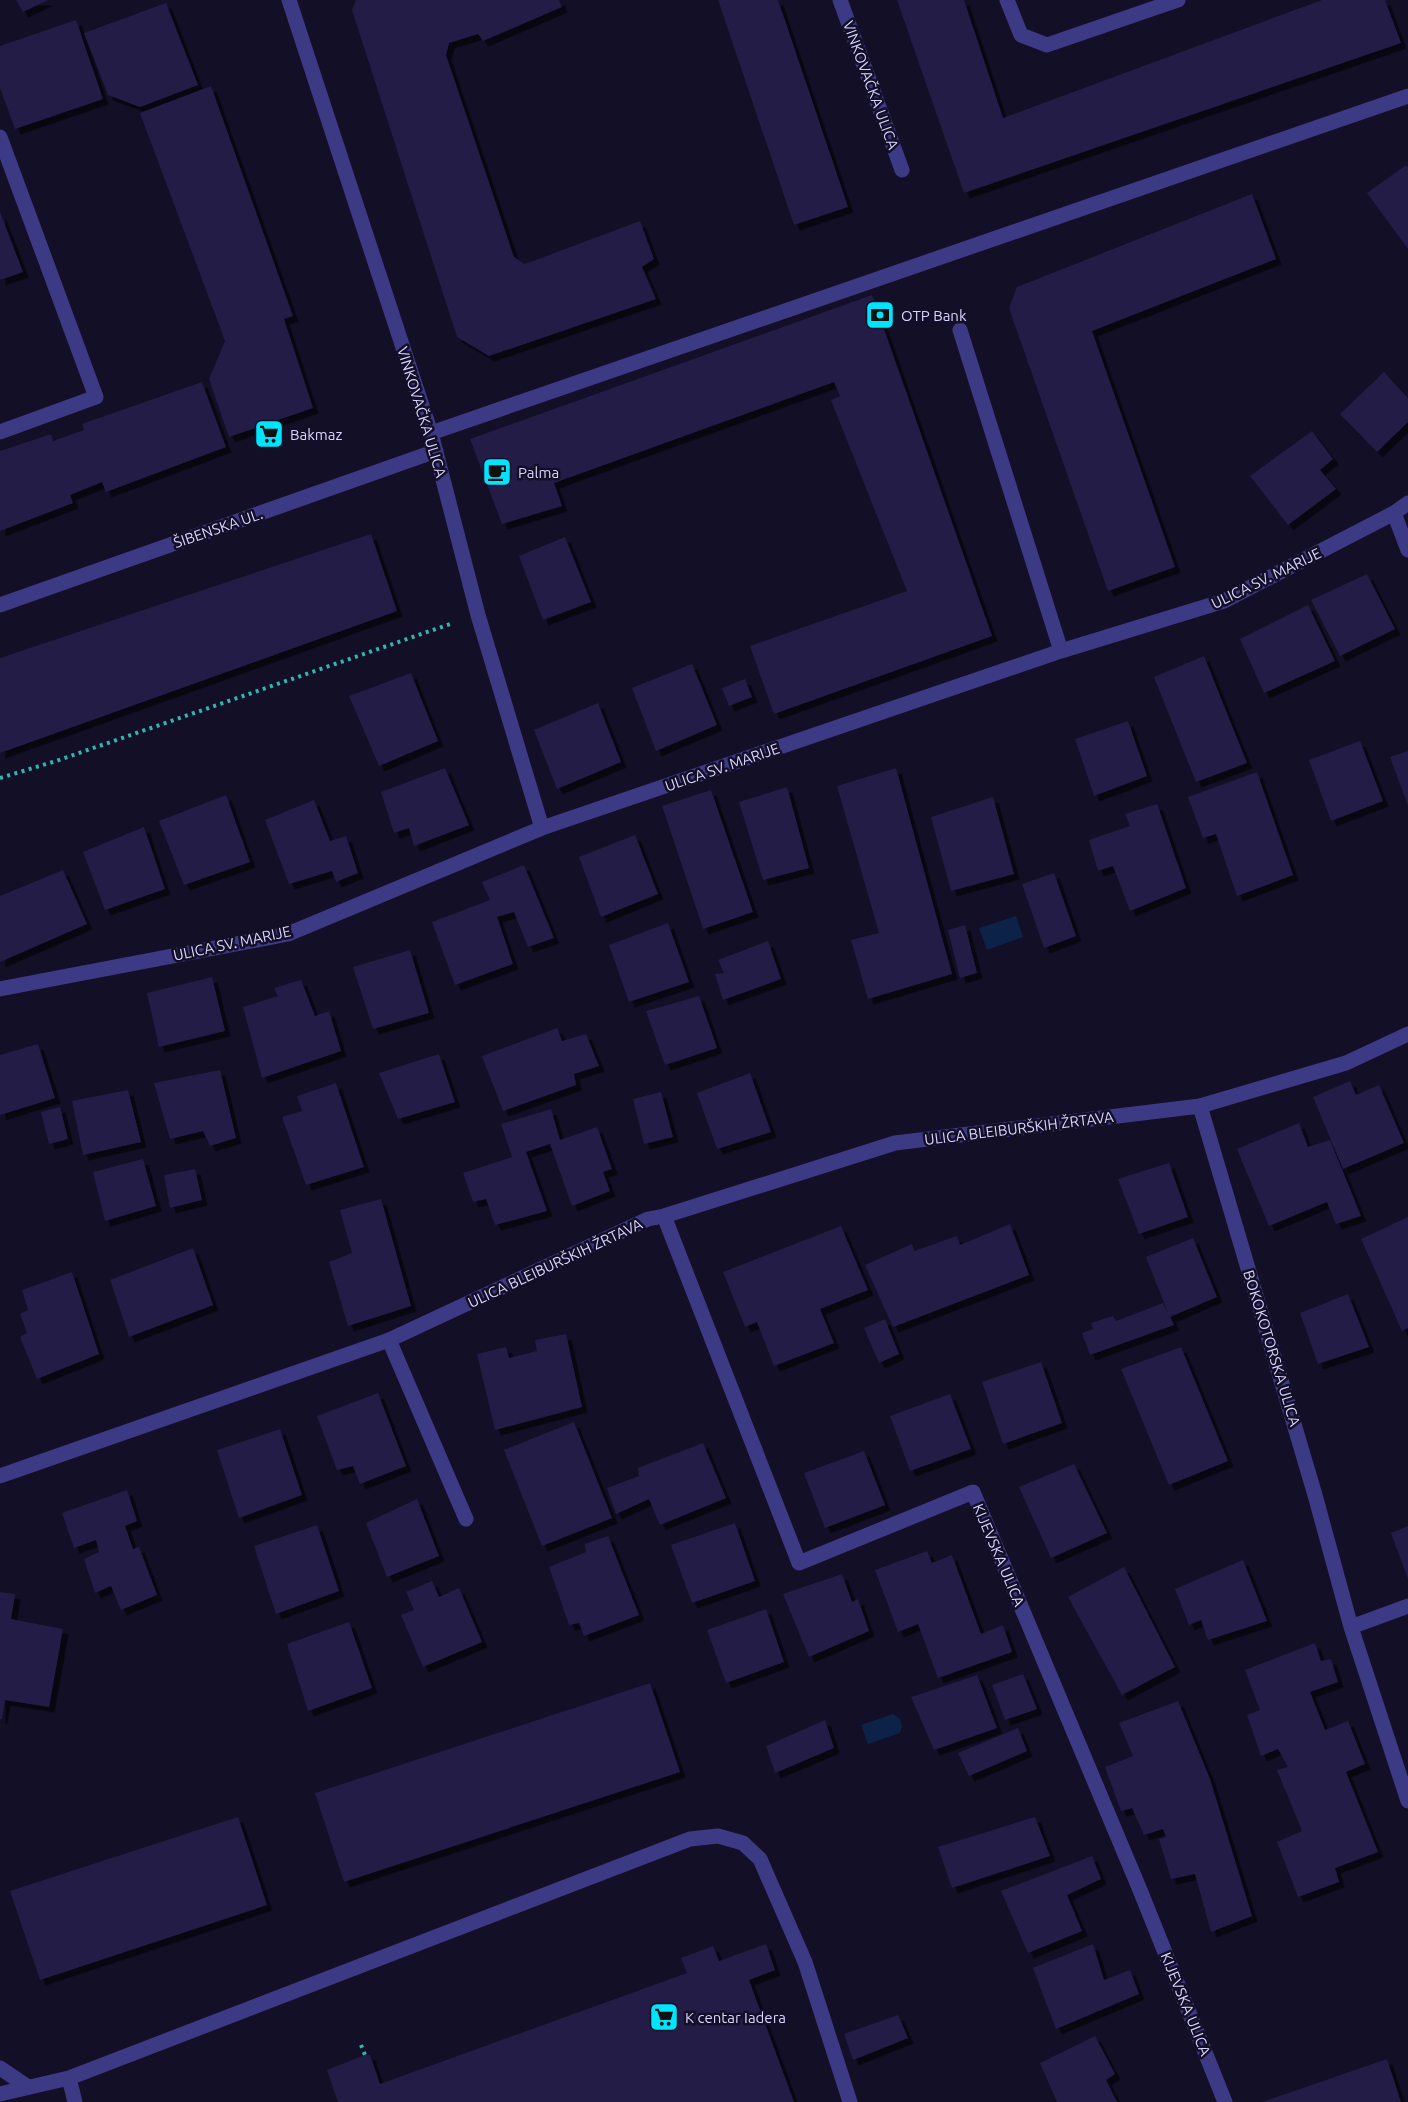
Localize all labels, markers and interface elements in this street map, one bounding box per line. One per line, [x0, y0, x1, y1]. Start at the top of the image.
street label: VINKOVAČKA ULICA [840, 18, 902, 152]
bank icon: OTP Bank [864, 299, 896, 331]
place label: OTP Bank [901, 307, 967, 324]
street label: VINKOVAČKA ULICA [394, 345, 450, 480]
supermarket icon: Bakmaz [253, 418, 285, 450]
place label: Bakmaz [290, 426, 342, 443]
cafe icon: Palma [481, 456, 513, 488]
place label: Palma [518, 464, 559, 481]
street label: ŠIBENSKA UL. [171, 505, 265, 551]
street label: ULICA SV. MARIJE [1208, 544, 1324, 612]
street label: ULICA SV. MARIJE [663, 739, 781, 795]
street label: ULICA SV. MARIJE [172, 922, 292, 964]
street label: ULICA BLEIBURŠKIH ŽRTAVA [923, 1108, 1115, 1148]
street label: ULICA BLEIBURŠKIH ŽRTAVA [465, 1215, 645, 1311]
street label: BOKOKOTORSKA ULICA [1240, 1268, 1304, 1428]
street label: KIJEVSKA ULICA [970, 1501, 1028, 1609]
street label: KIJEVSKA ULICA [1158, 1950, 1215, 2058]
supermarket icon: K centar Iadera [648, 2001, 680, 2033]
place label: K centar Iadera [685, 2009, 786, 2026]

